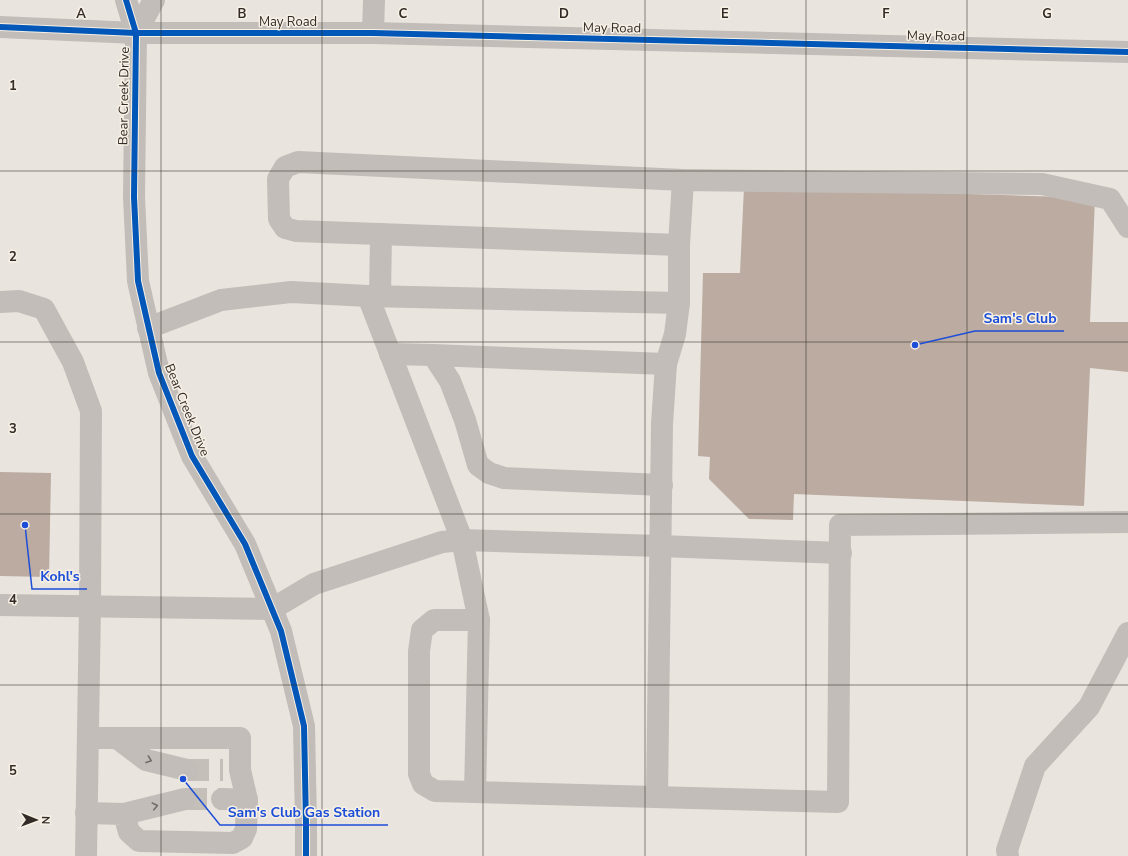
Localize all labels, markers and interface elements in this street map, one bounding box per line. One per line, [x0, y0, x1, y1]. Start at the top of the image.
text: A [76, 5, 86, 23]
text: B [238, 5, 247, 23]
text: C [399, 5, 408, 23]
text: D [559, 5, 569, 23]
text: E [721, 5, 729, 23]
text: F [882, 5, 890, 23]
text: G [1042, 5, 1052, 23]
street label: May Road [259, 13, 317, 31]
street label: May Road [583, 18, 641, 38]
street label: May Road [907, 26, 965, 46]
street label: Bear Creek Drive [114, 47, 134, 145]
text: 1 [9, 77, 17, 95]
text: 2 [9, 248, 17, 266]
callout: Sam's Club [975, 305, 1064, 331]
text: Sam's Club [983, 309, 1057, 328]
street label: Bear Creek Drive [160, 361, 214, 459]
text: 3 [9, 420, 17, 438]
callout: Kohl's [32, 563, 87, 589]
text: Kohl's [40, 567, 80, 586]
text: 4 [9, 591, 17, 609]
one-way arrow [145, 755, 152, 763]
text: 5 [9, 762, 17, 780]
callout: Sam's Club Gas Station [220, 799, 388, 825]
north arrow [16, 800, 56, 840]
one-way arrow [151, 803, 158, 811]
text: Sam's Club Gas Station [228, 803, 380, 822]
text: N [38, 816, 53, 824]

